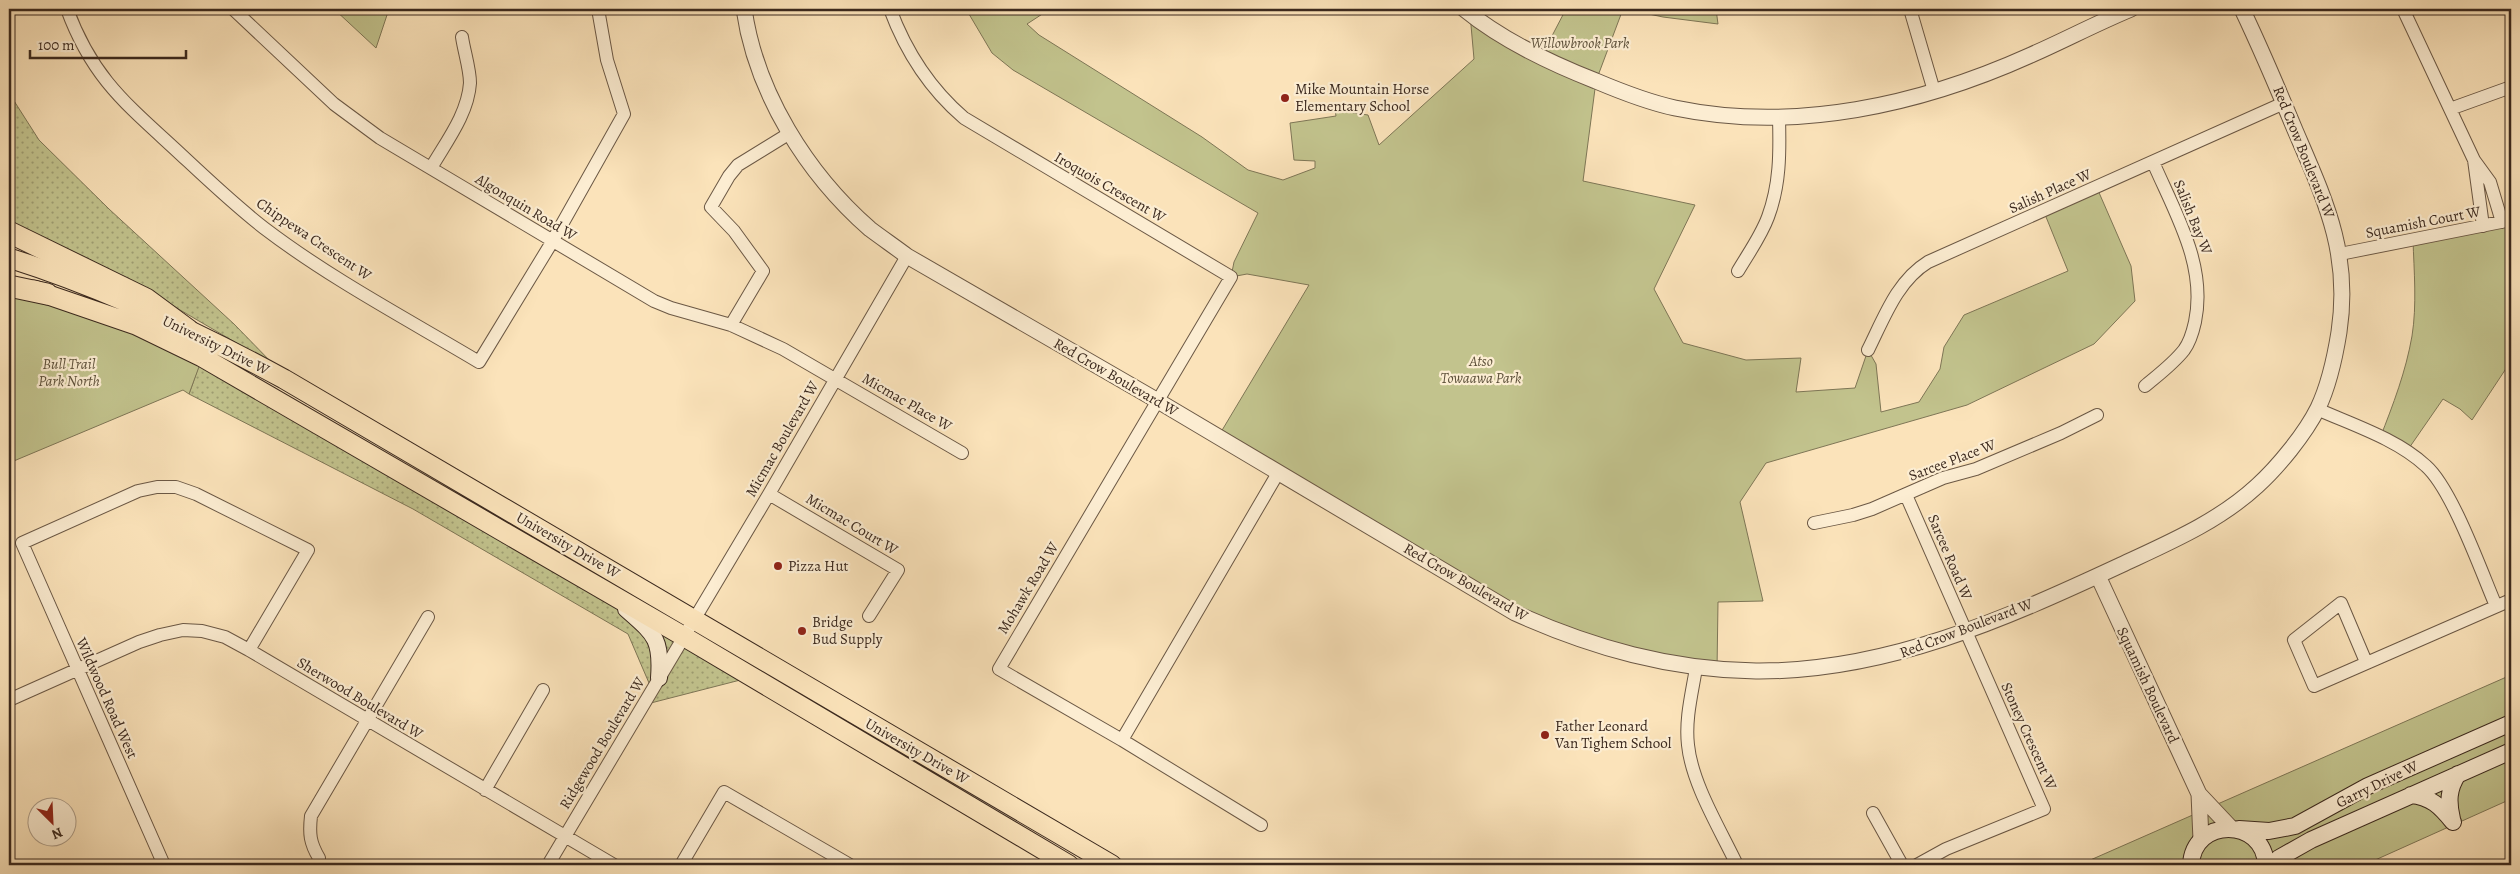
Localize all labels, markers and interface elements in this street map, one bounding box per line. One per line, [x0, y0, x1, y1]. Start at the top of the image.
scale bar [30, 28, 186, 60]
park label: Willowbrook Park [1530, 33, 1630, 53]
text: 100 m [38, 35, 75, 55]
place label: Mike Mountain Horse Elementary School [1295, 79, 1429, 116]
street label: Red Crow Boulevard W [2268, 83, 2340, 221]
marker: Mike Mountain Horse Elementary School [1279, 92, 1291, 104]
street label: Iroquois Crescent W [1051, 147, 1169, 227]
street label: Salish Place W [2006, 164, 2094, 218]
street label: Algonquin Road W [471, 168, 580, 245]
street label: Salish Bay W [2169, 177, 2217, 257]
street label: Chippewa Crescent W [252, 193, 376, 285]
street label: Squamish Court W [2364, 201, 2482, 243]
street label: University Drive W [159, 310, 273, 380]
street label: Red Crow Boulevard W [1050, 333, 1182, 421]
park label: Atso Towaawa Park [1441, 351, 1522, 388]
park label: Bull Trail Park North [38, 354, 100, 391]
street label: Micmac Place W [858, 368, 956, 436]
street label: Micmac Boulevard W [741, 377, 823, 501]
street label: Sarcee Place W [1906, 434, 1998, 486]
street label: Micmac Court W [802, 489, 902, 559]
street label: University Drive W [512, 507, 624, 583]
street label: Sarcee Road W [1923, 511, 1977, 603]
street label: Mohawk Road W [993, 538, 1063, 638]
street label: Red Crow Boulevard W [1400, 538, 1532, 626]
place label: Pizza Hut [788, 556, 849, 576]
marker: Pizza Hut [772, 560, 784, 572]
street label: Red Crow Boulevard W [1897, 593, 2035, 663]
place label: Bridge Bud Supply [812, 612, 883, 649]
street label: Squamish Boulevard [2112, 624, 2184, 747]
marker: Bridge Bud Supply [796, 625, 808, 637]
street label: Wildwood Road West [71, 633, 143, 762]
street label: Sherwood Boulevard W [293, 652, 427, 744]
street label: Ridgewood Boulevard W [555, 673, 649, 813]
street label: Stoney Crescent W [1996, 679, 2062, 793]
street label: University Drive W [861, 713, 973, 789]
place label: Father Leonard Van Tighem School [1554, 716, 1672, 753]
marker: Father Leonard Van Tighem School [1539, 729, 1551, 741]
street label: Garry Drive W [2333, 756, 2421, 812]
north arrow [28, 796, 78, 846]
text: N [49, 823, 66, 844]

